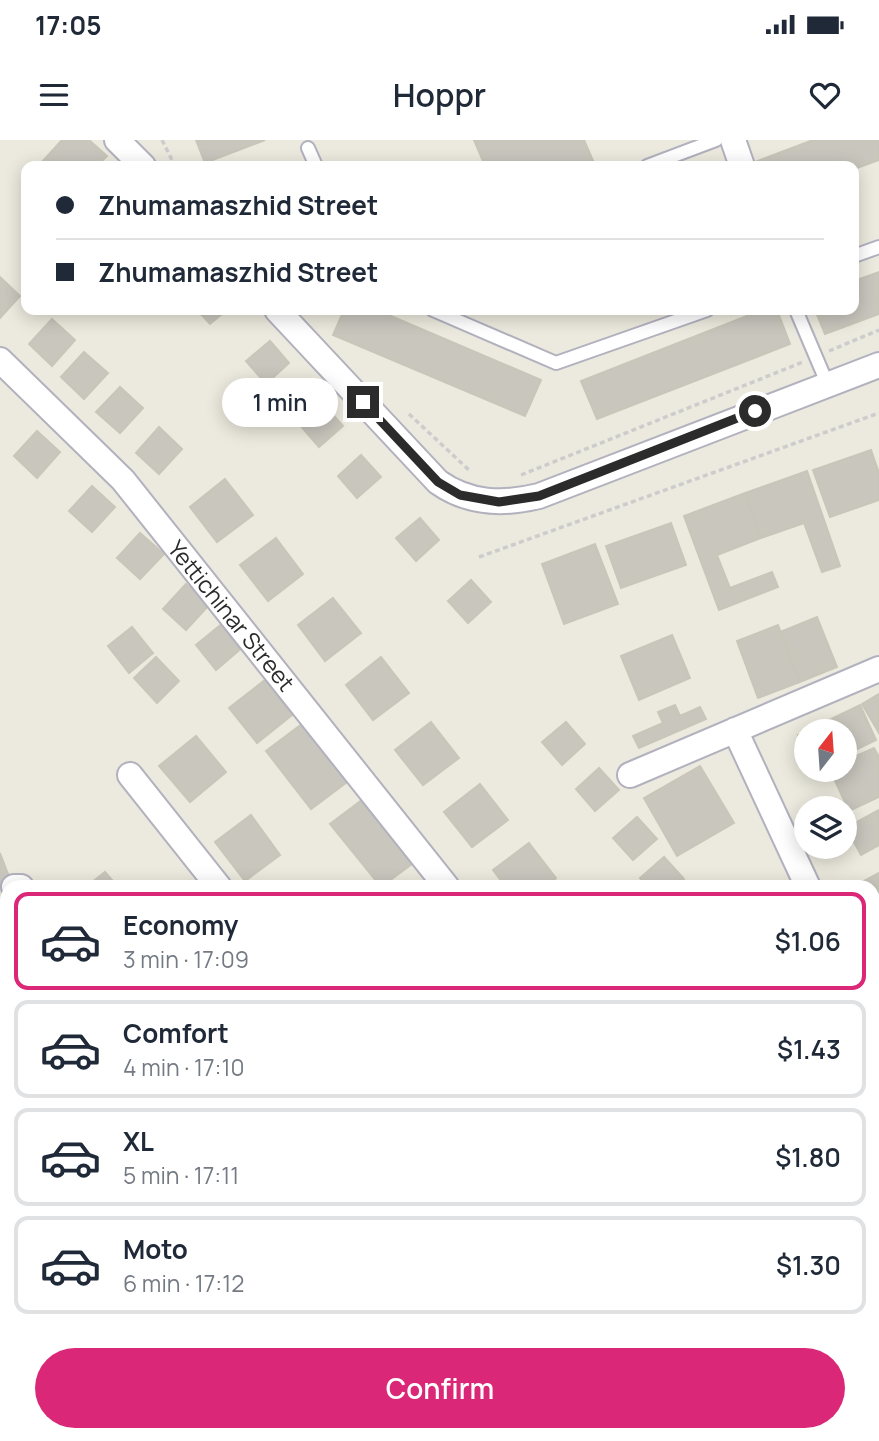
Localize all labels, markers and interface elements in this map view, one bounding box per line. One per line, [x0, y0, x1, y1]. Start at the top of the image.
text: 17:05 [35, 7, 102, 43]
text: Hoppr [393, 73, 486, 117]
icon: menu [35, 76, 73, 114]
icon: heart [806, 76, 844, 114]
text: Zhumamaszhid Street [98, 187, 378, 223]
text: Zhumamaszhid Street [98, 254, 378, 290]
callout: 1 min [223, 378, 338, 426]
text: 1 min [253, 386, 307, 418]
route end [347, 386, 379, 418]
route start [739, 395, 771, 427]
street label: Yettichinаr Street [161, 533, 303, 698]
north arrow [794, 719, 858, 782]
map controls [794, 719, 857, 859]
button: layers [794, 796, 857, 859]
text: Economy [123, 907, 238, 943]
icon: car [39, 910, 102, 973]
text: $1.06 [775, 923, 841, 959]
text: 3 min · 17:09 [123, 943, 249, 975]
text: Comfort [123, 1015, 229, 1051]
icon: car [39, 1018, 102, 1081]
text: $1.43 [777, 1031, 841, 1067]
text: 4 min · 17:10 [123, 1051, 245, 1083]
text: XL [123, 1123, 154, 1159]
icon: car [39, 1126, 102, 1189]
text: $1.80 [775, 1139, 841, 1175]
text: 5 min · 17:11 [123, 1159, 239, 1191]
text: Moto [123, 1231, 188, 1267]
icon: car [39, 1234, 102, 1297]
text: $1.30 [776, 1247, 841, 1283]
text: 6 min · 17:12 [123, 1267, 244, 1299]
button: Confirm [35, 1348, 845, 1428]

